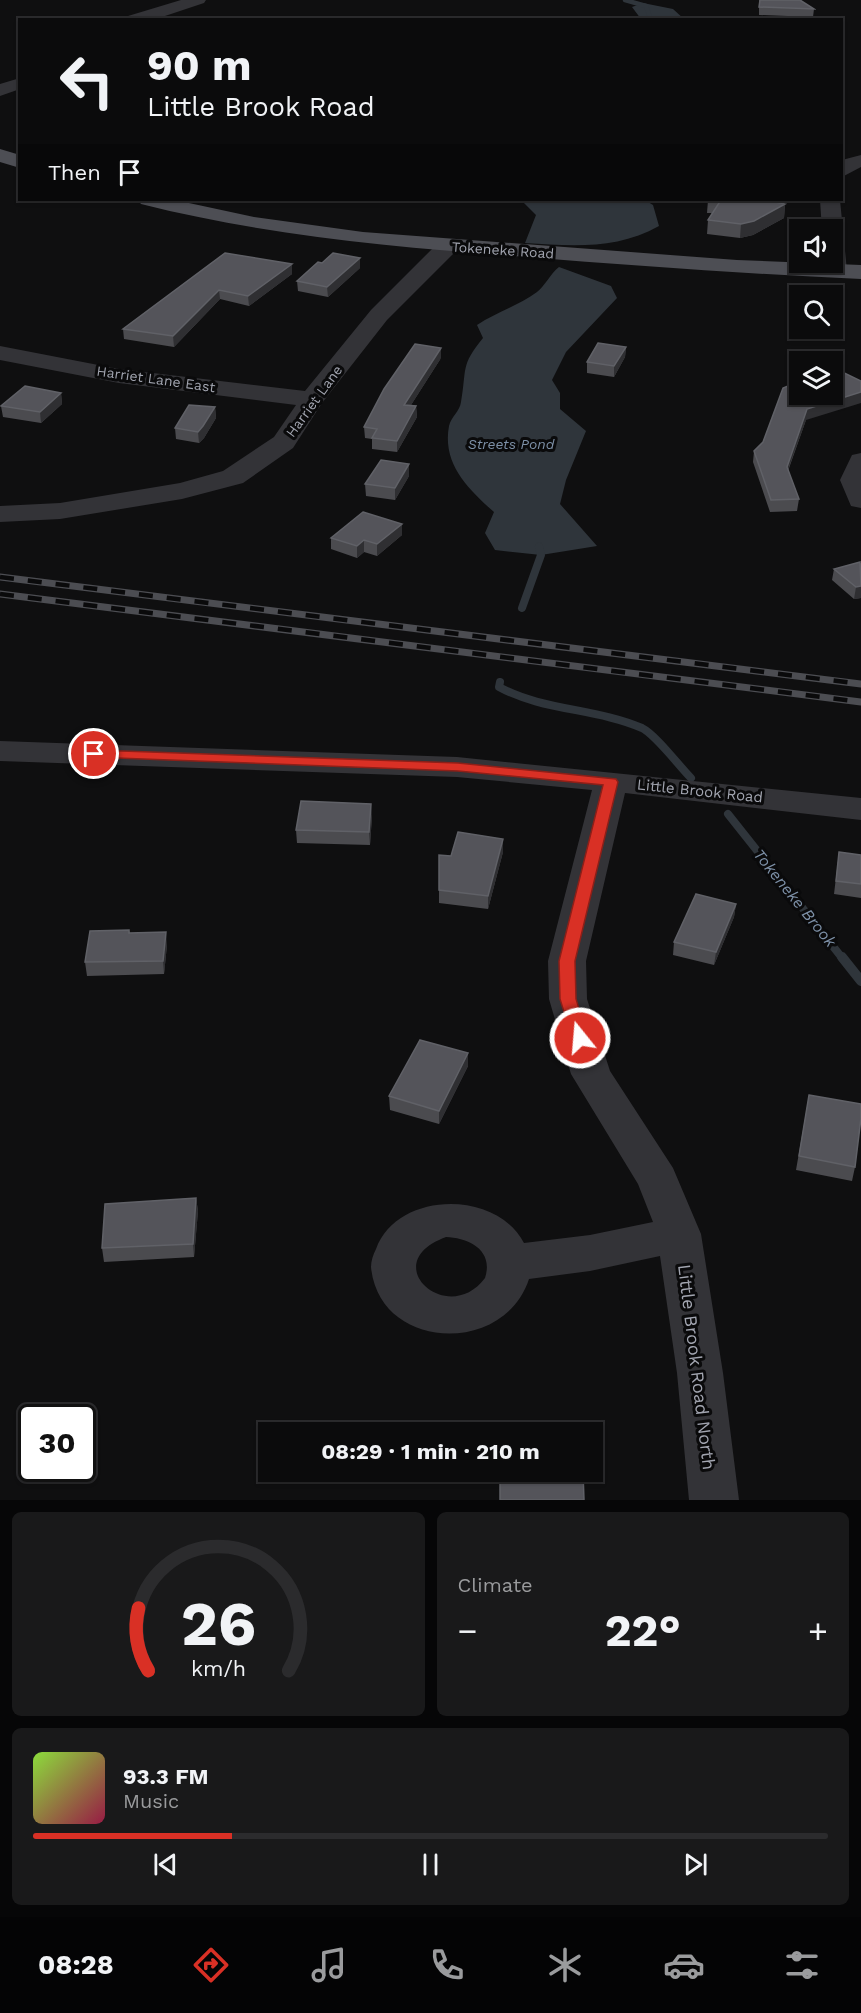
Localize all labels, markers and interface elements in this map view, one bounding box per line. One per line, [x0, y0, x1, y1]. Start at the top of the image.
text: 90 m [147, 41, 251, 90]
icon: left [48, 42, 126, 120]
text: Little Brook Road [147, 91, 375, 123]
icon: arrive [113, 156, 146, 189]
text: Then [48, 160, 101, 185]
map controls [789, 219, 843, 405]
button: sound [789, 219, 843, 273]
street label: Tokeneke Road [451, 238, 555, 262]
button: search [789, 285, 843, 339]
button: layers [789, 351, 843, 405]
street label: Harriet Lane [283, 362, 345, 440]
street label: Harriet Lane East [96, 363, 217, 395]
water label: Streets Pond [468, 436, 555, 452]
pin [68, 728, 119, 779]
icon: arrive [77, 737, 110, 770]
street label: Little Brook Road [636, 775, 764, 807]
water label: Tokeneke Brook [750, 845, 841, 952]
position arrow [548, 1006, 612, 1070]
street label: Little Brook Road North [674, 1263, 720, 1471]
speed limit sign: 30 [18, 1404, 96, 1482]
text: 08:29 · 1 min · 210 m [321, 1439, 540, 1464]
text: Climate [458, 1573, 533, 1597]
text: 26 [180, 1587, 256, 1660]
text: 22° [605, 1604, 681, 1657]
text: − [458, 1611, 477, 1650]
text: + [808, 1611, 828, 1650]
text: km/h [191, 1656, 246, 1681]
text: 93.3 FM [123, 1764, 209, 1789]
text: Music [123, 1789, 179, 1813]
icon: previous [149, 1848, 182, 1881]
icon: pause [414, 1848, 447, 1881]
icon: next [679, 1848, 712, 1881]
icon: directions [190, 1944, 232, 1986]
icon: music [308, 1944, 350, 1986]
icon: phone [426, 1944, 468, 1986]
icon: climate [544, 1944, 586, 1986]
icon: car [663, 1944, 705, 1986]
icon: filters [781, 1944, 823, 1986]
text: 08:28 [38, 1949, 114, 1981]

